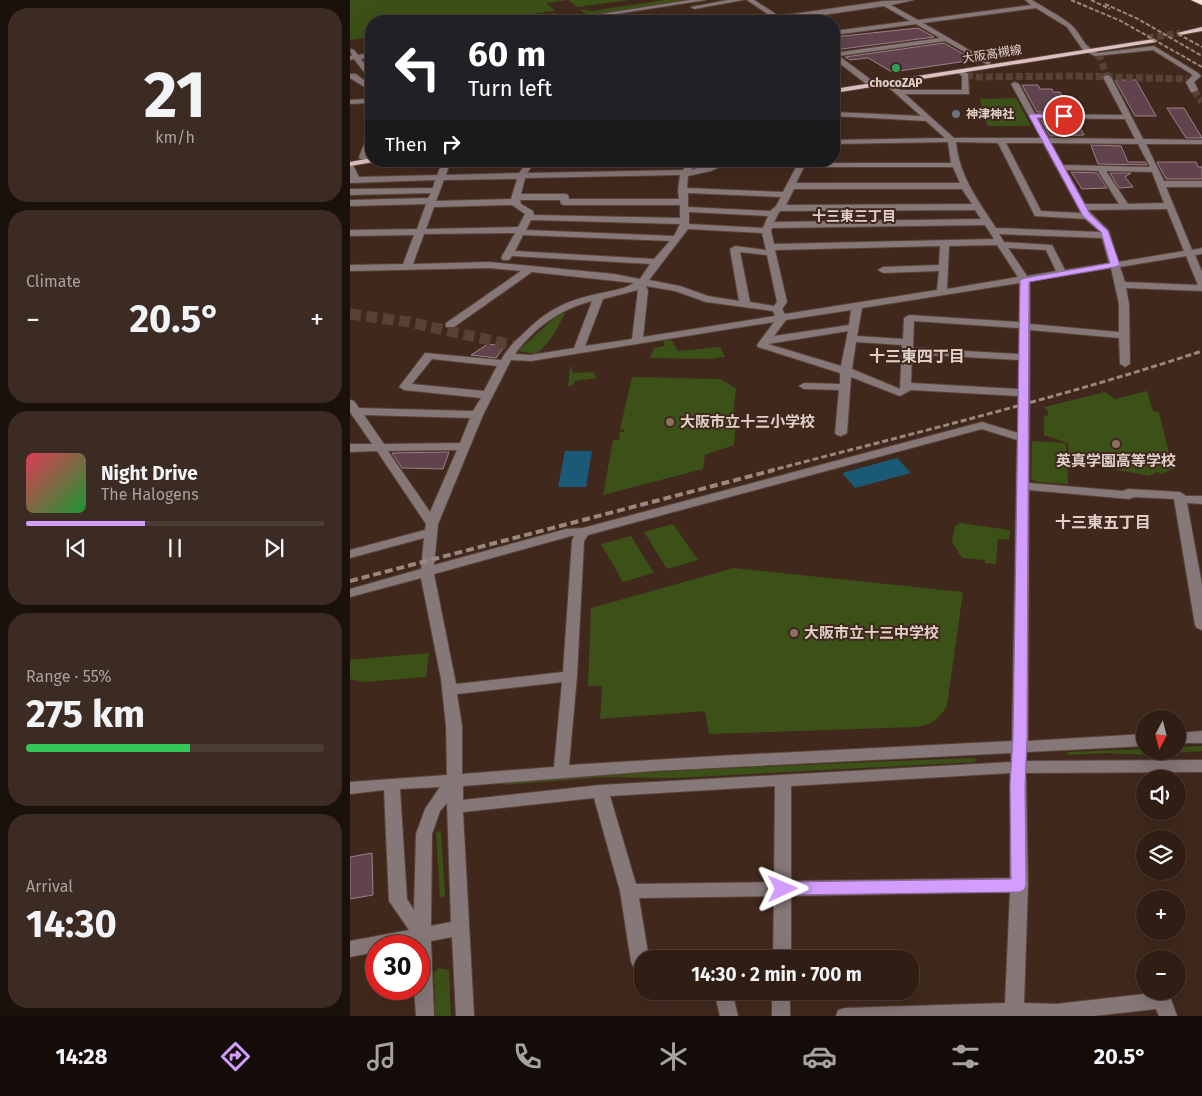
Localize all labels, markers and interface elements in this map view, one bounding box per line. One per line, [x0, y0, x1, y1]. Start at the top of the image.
text: 60 m [468, 33, 546, 75]
icon: left [385, 35, 450, 100]
street label: 大阪高槻線 [961, 42, 1023, 66]
text: 21 [144, 56, 206, 134]
marker: chocoZAP [890, 62, 902, 74]
text: Turn left [468, 75, 552, 102]
place label: chocoZAP [869, 76, 923, 90]
pin [1043, 95, 1085, 137]
icon: arrive [1050, 102, 1078, 130]
place label: 神津神社 [966, 107, 1014, 121]
marker: 神津神社 [950, 108, 962, 120]
text: km/h [155, 128, 195, 147]
icon: right [437, 130, 465, 158]
text: Then [385, 133, 427, 156]
district label: 十三東三丁目 [812, 208, 896, 225]
text: Climate [26, 272, 81, 291]
text: 20.5° [129, 296, 221, 342]
text: − [26, 303, 40, 336]
text: + [310, 303, 324, 336]
district label: 十三東四丁目 [869, 347, 965, 366]
place label: 大阪市立十三小学校 [680, 413, 815, 431]
marker: 大阪市立十三小学校 [664, 416, 676, 428]
marker: 英真学園高等学校 [1110, 438, 1122, 450]
place label: 英真学園高等学校 [1056, 452, 1176, 470]
text: Night Drive [101, 462, 198, 485]
text: The Halogens [101, 485, 199, 504]
district label: 十三東五丁目 [1055, 513, 1151, 532]
icon: previous [62, 534, 90, 562]
icon: pause [161, 534, 189, 562]
icon: next [260, 534, 288, 562]
place label: 大阪市立十三中学校 [804, 624, 939, 642]
marker: 大阪市立十三中学校 [788, 627, 800, 639]
text: Range · 55% [26, 667, 112, 686]
text: 275 km [26, 691, 145, 737]
north arrow [1136, 710, 1186, 760]
map controls [1136, 710, 1186, 1000]
button: sound [1136, 770, 1186, 820]
button: layers [1136, 830, 1186, 880]
position arrow [756, 862, 808, 914]
text: Arrival [26, 877, 73, 896]
button: + [1136, 890, 1186, 940]
text: 14:30 [26, 901, 117, 947]
speed limit sign: 30 [365, 935, 430, 1000]
button: − [1136, 950, 1186, 1000]
text: 14:30 · 2 min · 700 m [691, 963, 862, 986]
icon: directions [218, 1039, 253, 1074]
icon: music [364, 1039, 399, 1074]
icon: phone [510, 1039, 545, 1074]
icon: climate [656, 1039, 691, 1074]
icon: car [802, 1039, 837, 1074]
icon: filters [948, 1039, 983, 1074]
text: 14:28 [55, 1043, 108, 1070]
text: 20.5° [1094, 1043, 1147, 1070]

